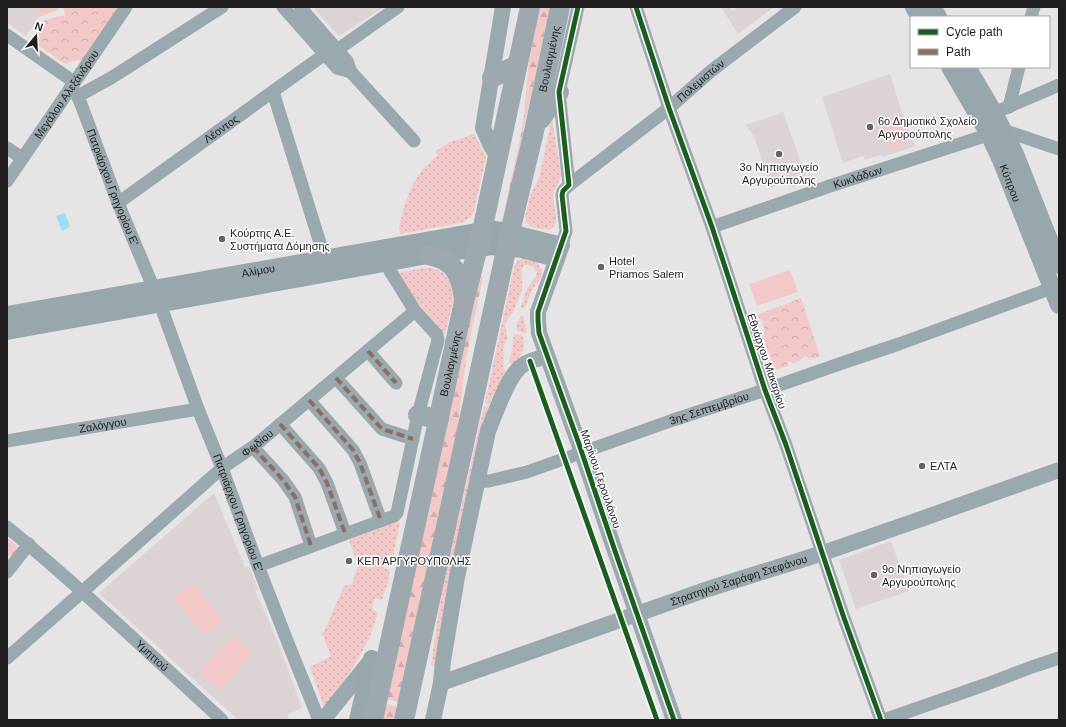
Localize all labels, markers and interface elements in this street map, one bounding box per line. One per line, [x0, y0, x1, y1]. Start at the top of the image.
north arrow [16, 16, 56, 56]
legend [910, 16, 1050, 68]
text: N [33, 20, 45, 33]
street label: Βουλιαγμένης [536, 25, 562, 93]
text: Cycle path [946, 25, 1003, 39]
text: Path [946, 45, 971, 59]
street label: Μεγάλου Αλεξάνδρου [32, 48, 101, 141]
street label: Πολεμιστών [675, 57, 727, 104]
street label: Λέοντος [202, 112, 241, 145]
place label: 6ο Δημοτικό Σχολείο Αργυρούπολης [878, 115, 977, 140]
marker: 6ο Δημοτικό Σχολείο Αργυρούπολης [865, 122, 875, 132]
street label: Πατριάρχου Γρηγορίου Ε' [85, 127, 141, 247]
marker: 3ο Νηπιαγωγείο Αργυρούπολης [774, 149, 784, 159]
place label: 3ο Νηπιαγωγείο Αργυρούπολης [740, 161, 818, 186]
street label: Κυκλάδων [832, 163, 884, 191]
street label: Κύπρου [997, 163, 1023, 204]
place label: Κούρτης Α.Ε. Συστήματα Δόμησης [230, 227, 330, 252]
marker: Κούρτης Α.Ε. Συστήματα Δόμησης [217, 234, 227, 244]
place label: Hotel Priamos Salem [609, 255, 684, 280]
street label: Αλίμου [240, 262, 276, 279]
marker: Hotel Priamos Salem [596, 262, 606, 272]
street label: Εθνάρχου Μακαρίου [745, 312, 789, 410]
street label: Βουλιαγμένης [438, 329, 464, 398]
street label: 3ης Σεπτεμβρίου [668, 390, 750, 427]
street label: Ζαλόγγου [78, 415, 127, 435]
street label: Φειδίου [239, 427, 275, 459]
street label: Μαρίνου Γερουλάνου [578, 428, 624, 530]
street label: Πατριάρχου Γρηγορίου Ε' [211, 452, 266, 573]
place label: ΕΛΤΑ [930, 460, 958, 472]
marker: ΕΛΤΑ [917, 461, 927, 471]
street label: Στρατηγού Σαράφη Στεφάνου [669, 552, 809, 608]
place label: ΚΕΠ ΑΡΓΥΡΟΥΠΟΛΗΣ [357, 555, 472, 567]
marker: ΚΕΠ ΑΡΓΥΡΟΥΠΟΛΗΣ [344, 556, 354, 566]
place label: 9ο Νηπιαγωγείο Αργυρούπολης [882, 563, 961, 588]
marker: 9ο Νηπιαγωγείο Αργυρούπολης [869, 570, 879, 580]
street label: Υμηττού [134, 638, 171, 674]

